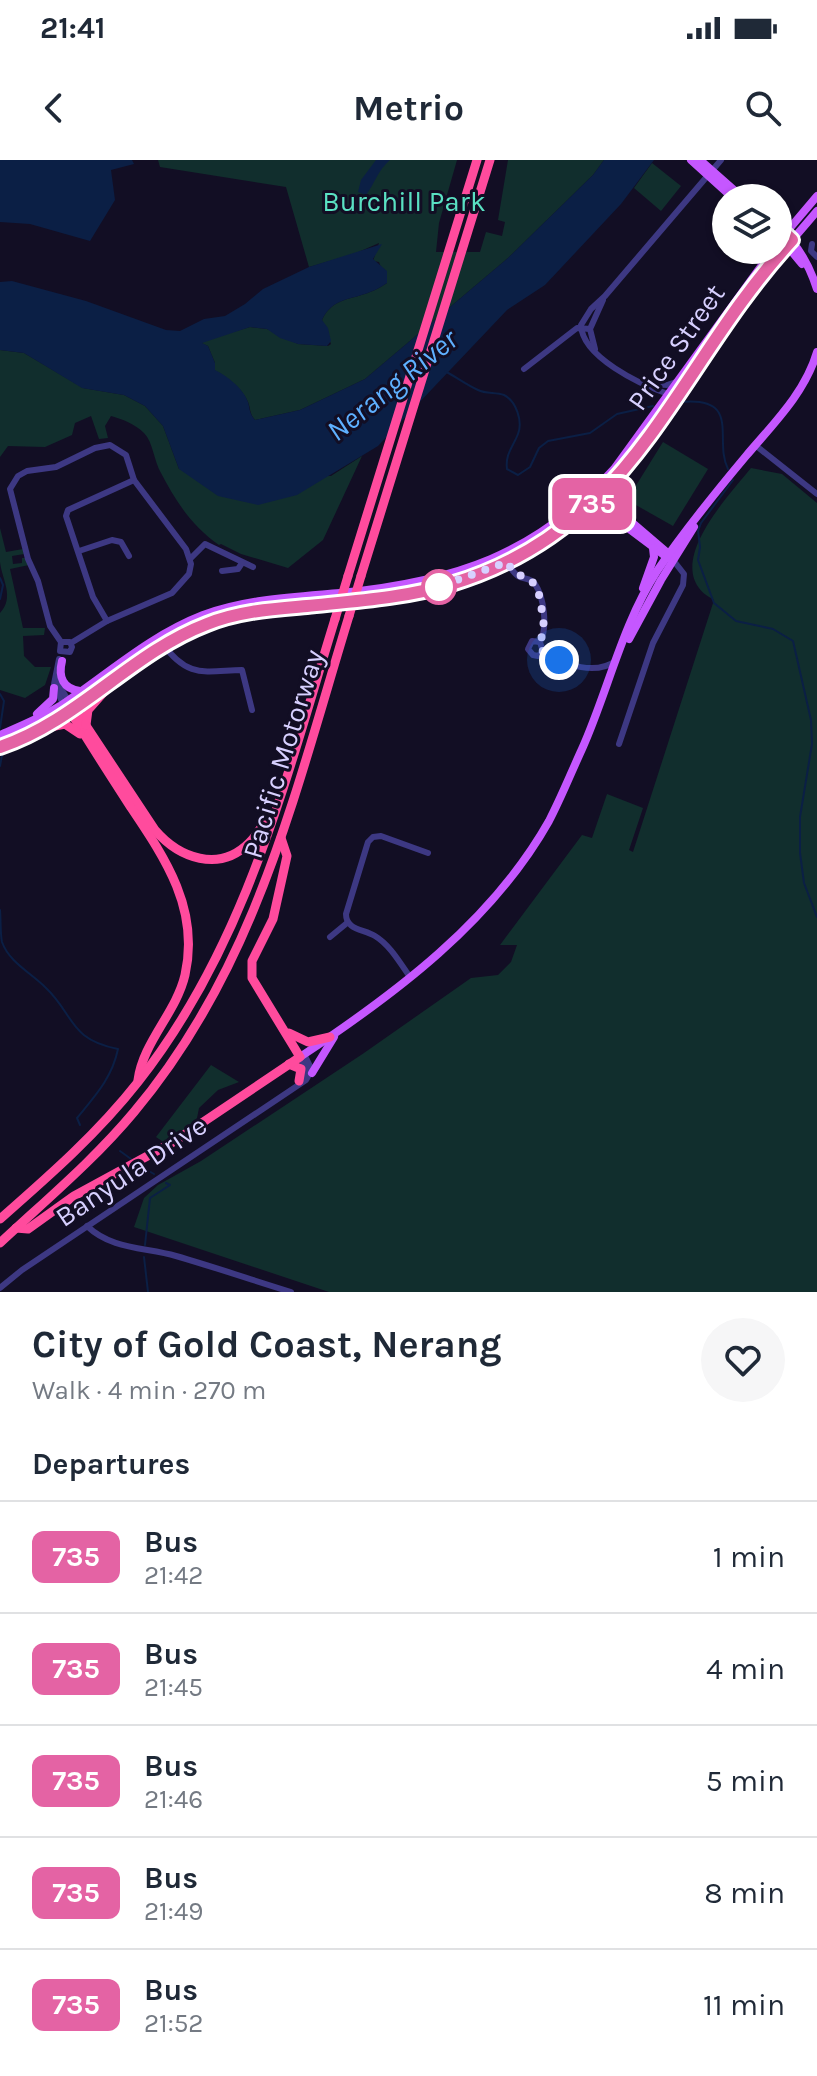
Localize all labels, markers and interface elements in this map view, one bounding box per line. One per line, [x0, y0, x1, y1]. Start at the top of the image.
text: 21:41 [40, 10, 105, 46]
icon: back [32, 86, 76, 130]
icon: search [741, 86, 785, 130]
text: Metrio [353, 87, 464, 129]
map controls [712, 184, 792, 264]
button: layers [712, 184, 792, 264]
park label: Burchill Park [322, 185, 486, 218]
street label: Price Street [621, 278, 731, 416]
water label: Nerang River [319, 320, 466, 449]
line badge: 735 [546, 478, 638, 530]
text: 735 [568, 487, 616, 520]
unlabelled marker [422, 570, 456, 604]
your location [539, 640, 579, 680]
street label: Pacific Motorway [236, 646, 330, 862]
street label: Banyula Drive [49, 1108, 213, 1234]
button: heart [701, 1318, 785, 1402]
text: City of Gold Coast, Nerang [32, 1322, 502, 1367]
text: Walk · 4 min · 270 m [32, 1375, 266, 1406]
text: Departures [32, 1446, 190, 1482]
text: Bus [144, 1524, 198, 1560]
text: 1 min [713, 1539, 785, 1575]
text: 735 [52, 1540, 100, 1573]
text: 21:42 [144, 1560, 203, 1591]
text: Bus [144, 1636, 198, 1672]
text: 4 min [706, 1651, 785, 1687]
text: 735 [52, 1652, 100, 1685]
text: 21:45 [144, 1672, 203, 1703]
text: Bus [144, 1748, 198, 1784]
text: 5 min [706, 1763, 785, 1799]
text: 735 [52, 1764, 100, 1797]
text: 21:46 [144, 1784, 203, 1815]
text: Bus [144, 1860, 198, 1896]
text: 8 min [704, 1875, 785, 1911]
text: 735 [52, 1876, 100, 1909]
text: 21:49 [144, 1896, 203, 1927]
text: Bus [144, 1972, 198, 2008]
text: 11 min [703, 1987, 785, 2023]
text: 735 [52, 1988, 100, 2021]
text: 21:52 [144, 2008, 203, 2039]

